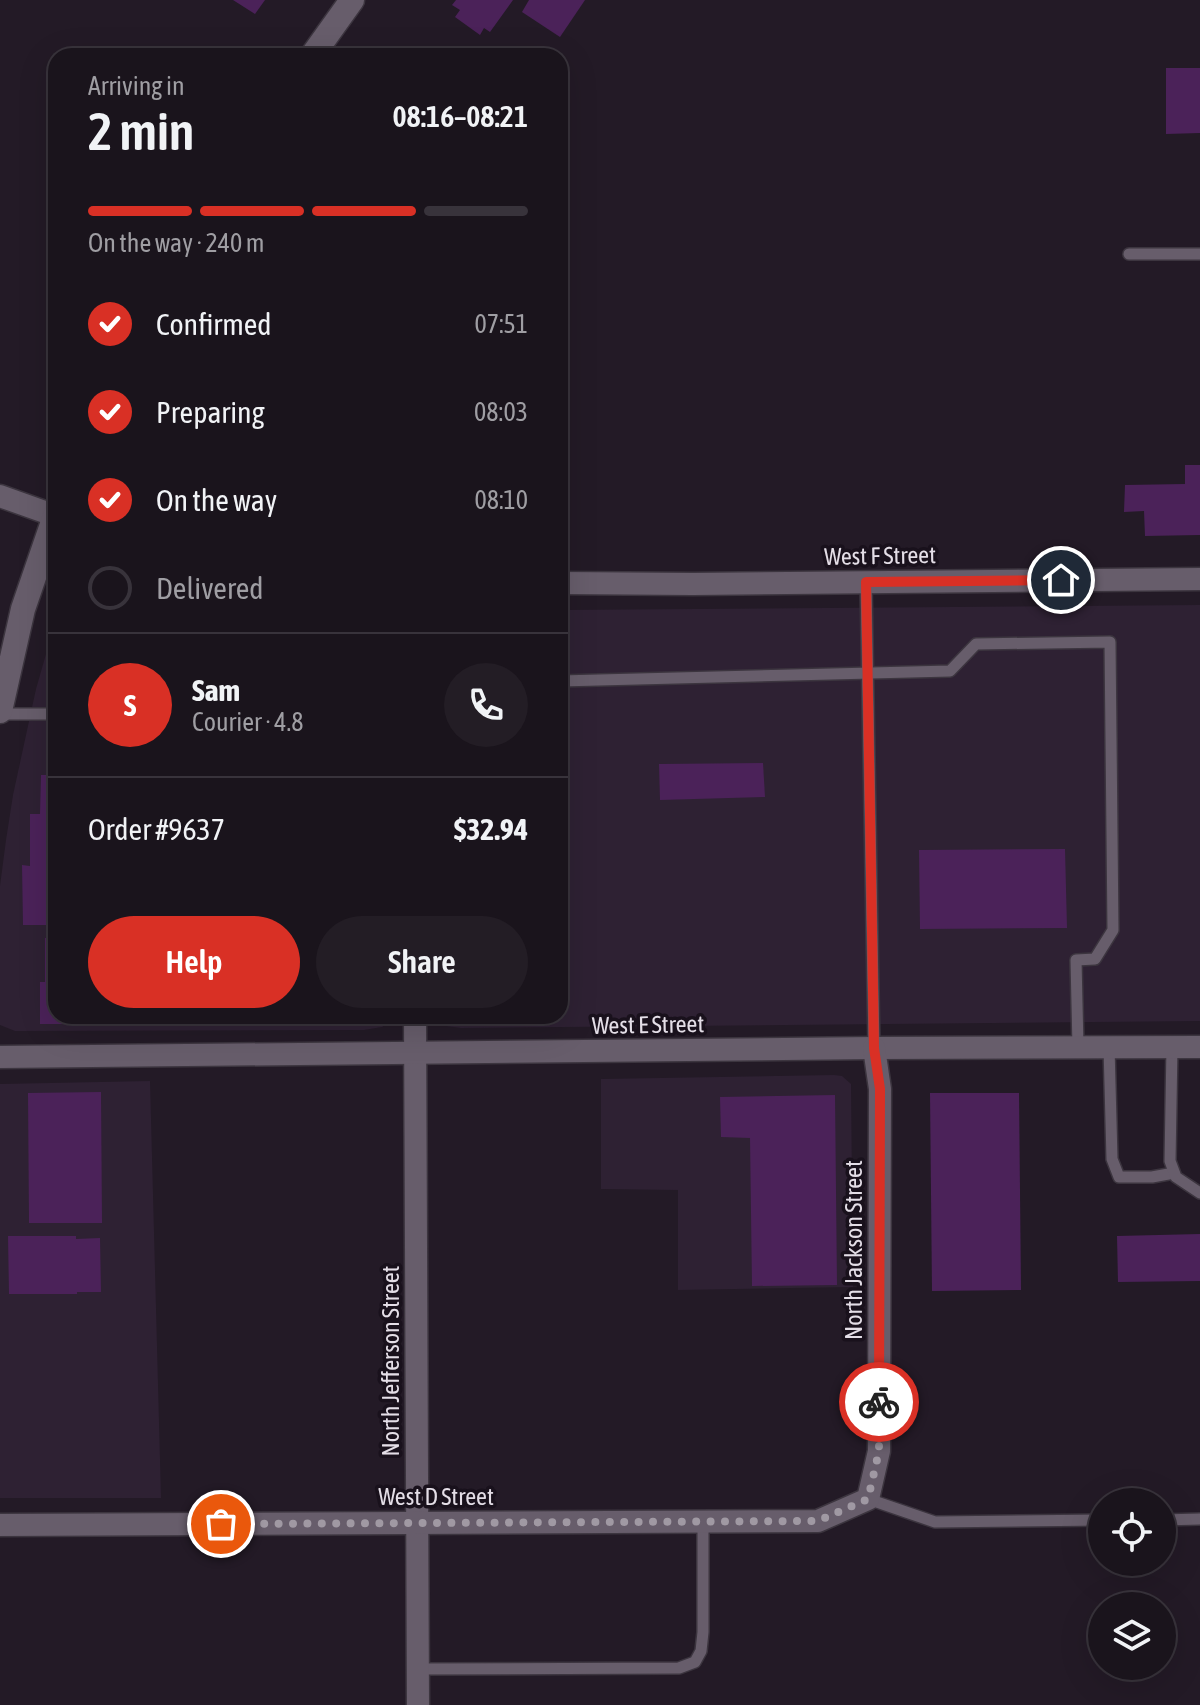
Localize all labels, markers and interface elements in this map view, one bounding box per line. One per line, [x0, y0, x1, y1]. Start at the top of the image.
text: Arriving in [88, 71, 185, 101]
text: 08:16–08:21 [393, 99, 528, 133]
text: 2 min [88, 101, 194, 161]
text: On the way · 240 m [88, 228, 265, 258]
icon: check [88, 302, 132, 346]
text: Confirmed [156, 307, 271, 341]
text: 07:51 [474, 309, 528, 339]
icon: check [88, 390, 132, 434]
text: Preparing [156, 395, 265, 429]
text: 08:03 [474, 397, 528, 427]
icon: check [88, 478, 132, 522]
text: On the way [156, 483, 277, 517]
text: 08:10 [474, 485, 528, 515]
street label: West F Street [824, 541, 936, 570]
pin [1027, 546, 1095, 614]
icon: home [1039, 558, 1083, 602]
text: Delivered [156, 571, 264, 605]
button: phone [444, 663, 528, 747]
text: Sam [192, 673, 240, 707]
text: S [124, 688, 136, 722]
text: Courier · 4.8 [192, 707, 303, 737]
text: Order #9637 [88, 812, 225, 846]
text: $32.94 [454, 812, 528, 846]
button: Help [88, 916, 300, 1008]
button: Share [316, 916, 528, 1008]
street label: West E Street [592, 1010, 705, 1039]
street label: North Jackson Street [840, 1160, 867, 1340]
street label: North Jefferson Street [377, 1265, 404, 1457]
courier [839, 1362, 919, 1442]
icon: bike [857, 1380, 901, 1424]
street label: West D Street [378, 1483, 494, 1510]
map controls [1088, 1488, 1176, 1680]
button: locate [1088, 1488, 1176, 1576]
pin [187, 1490, 255, 1558]
icon: bag [199, 1502, 243, 1546]
button: layers [1088, 1592, 1176, 1680]

